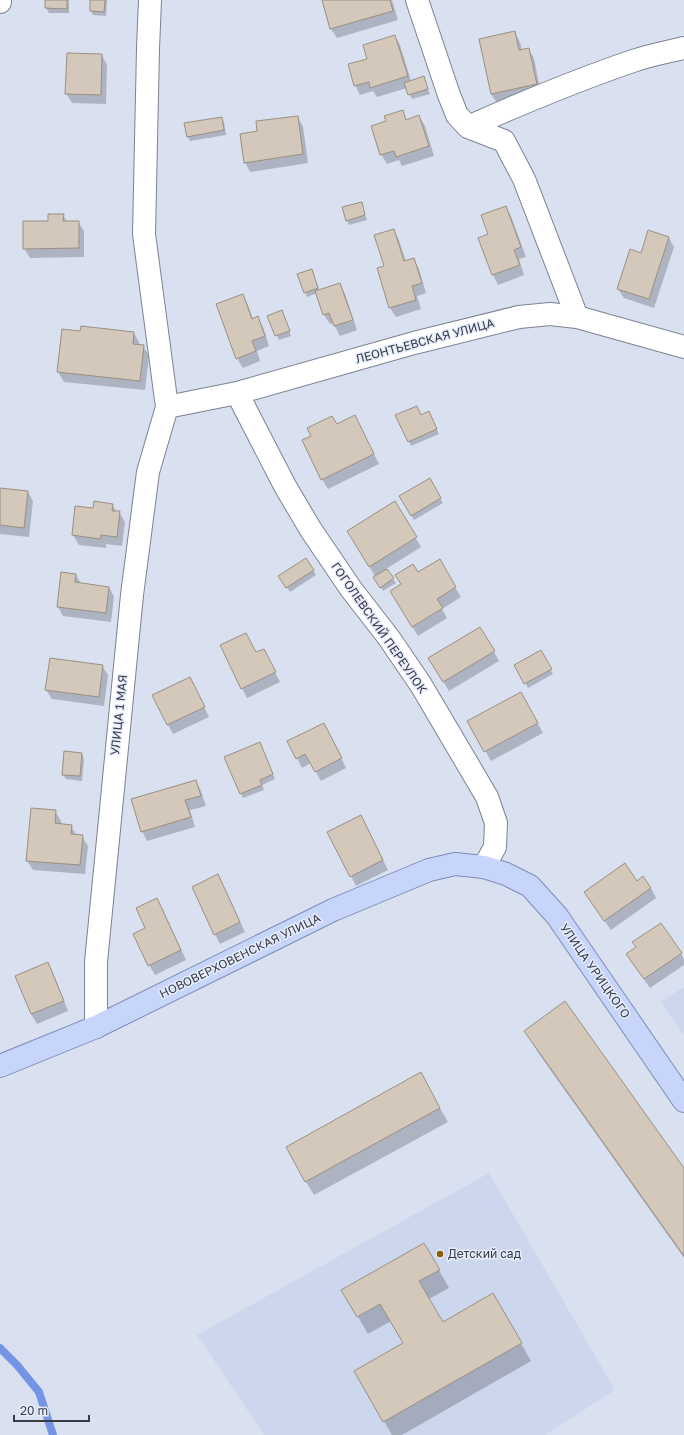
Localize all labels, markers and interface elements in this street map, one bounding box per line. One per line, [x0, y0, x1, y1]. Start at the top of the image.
street label: ЛЕОНТЬЕВСКАЯ УЛИЦА [354, 315, 496, 366]
street label: ГОГОЛЕВСКИЙ ПЕРЕУЛОК [328, 559, 431, 697]
street label: УЛИЦА 1 МАЯ [107, 674, 130, 756]
street label: НОВОВЕРХОВЕНСКАЯ УЛИЦА [157, 910, 323, 1001]
street label: УЛИЦА УРИЦКОГО [557, 920, 634, 1021]
place label: Детский сад [448, 1246, 521, 1261]
marker: Детский сад [435, 1249, 445, 1259]
scale bar [14, 1397, 89, 1423]
text: 20 m [20, 1403, 48, 1418]

